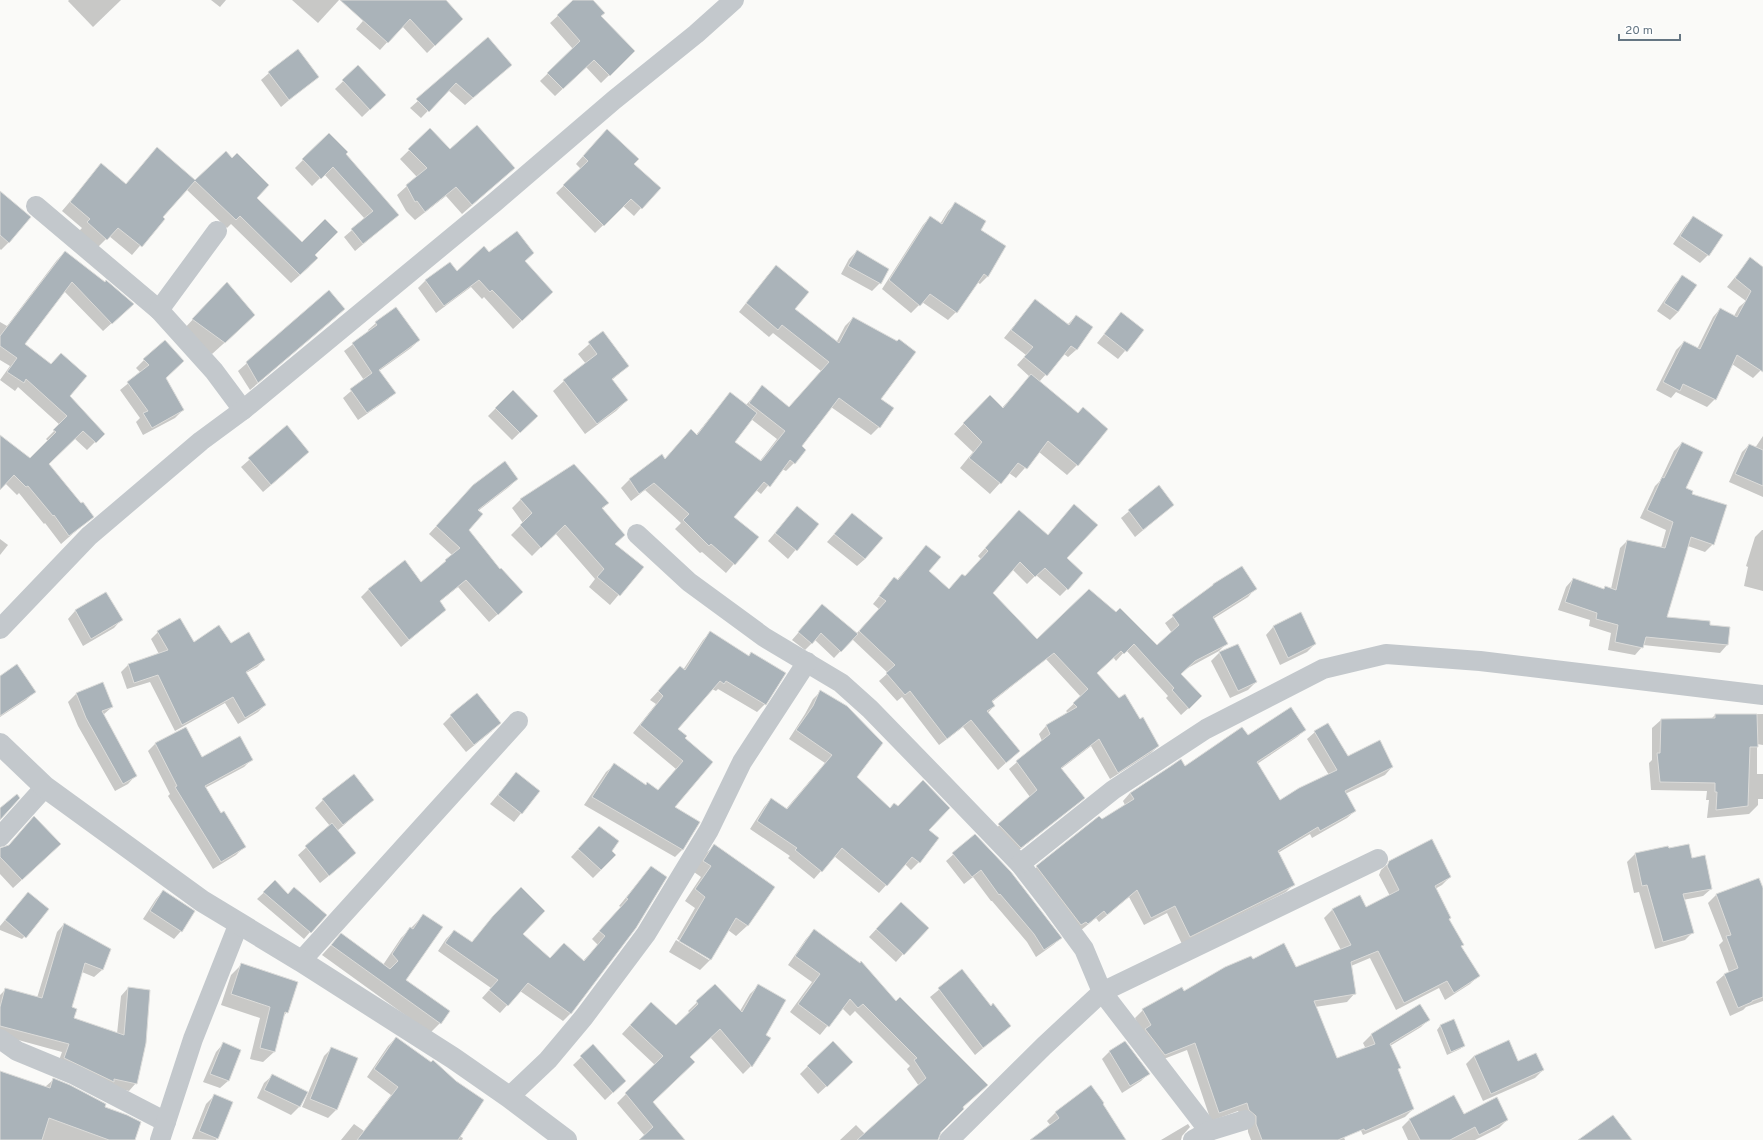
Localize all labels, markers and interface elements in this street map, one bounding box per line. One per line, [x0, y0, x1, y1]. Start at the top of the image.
scale bar [1619, 16, 1680, 42]
text: 20 m [1625, 23, 1653, 39]

